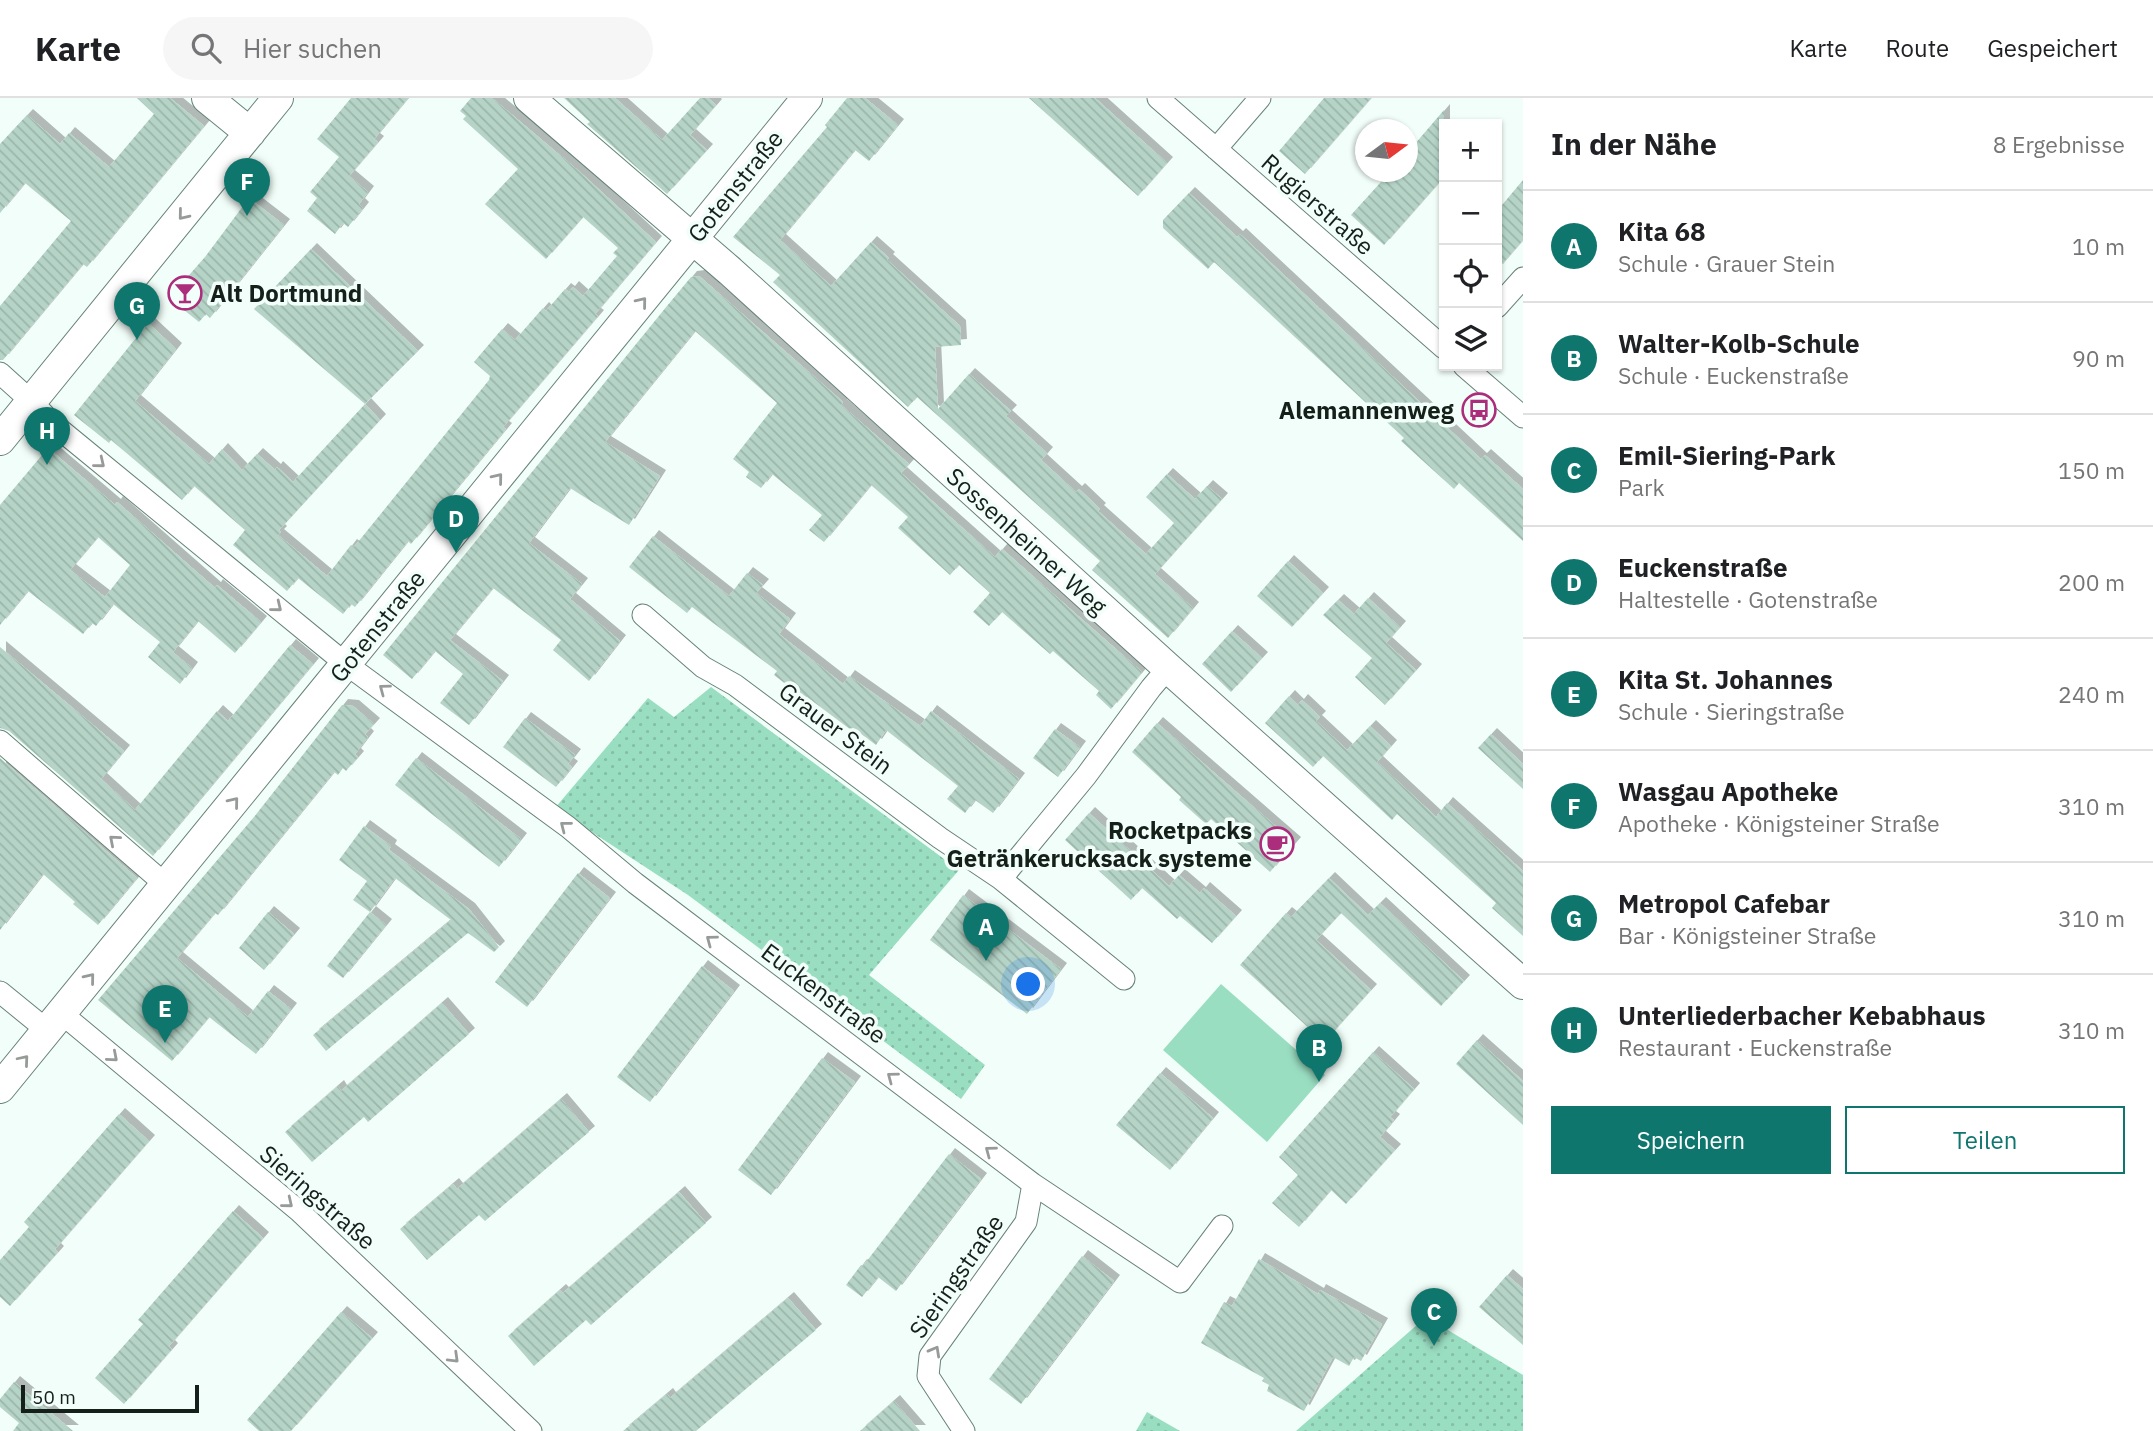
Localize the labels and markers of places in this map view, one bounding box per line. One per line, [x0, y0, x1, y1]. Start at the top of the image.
pin: F [224, 158, 270, 216]
bar icon: Alt Dortmund [166, 274, 204, 312]
place label: Alt Dortmund [210, 277, 362, 309]
pin: G [114, 282, 160, 340]
bus stop icon: Alemannenweg [1460, 391, 1498, 429]
place label: Alemannenweg [1279, 394, 1455, 426]
pin: H [24, 407, 70, 465]
pin: D [433, 495, 479, 553]
place label: Rocketpacks Getränkerucksack systeme [946, 814, 1252, 874]
cafe icon: Rocketpacks Getränkerucksack systeme [1258, 825, 1296, 863]
pin: A [963, 903, 1009, 961]
pin: E [142, 985, 188, 1043]
pin: B [1296, 1024, 1342, 1082]
pin: C [1411, 1288, 1457, 1346]

